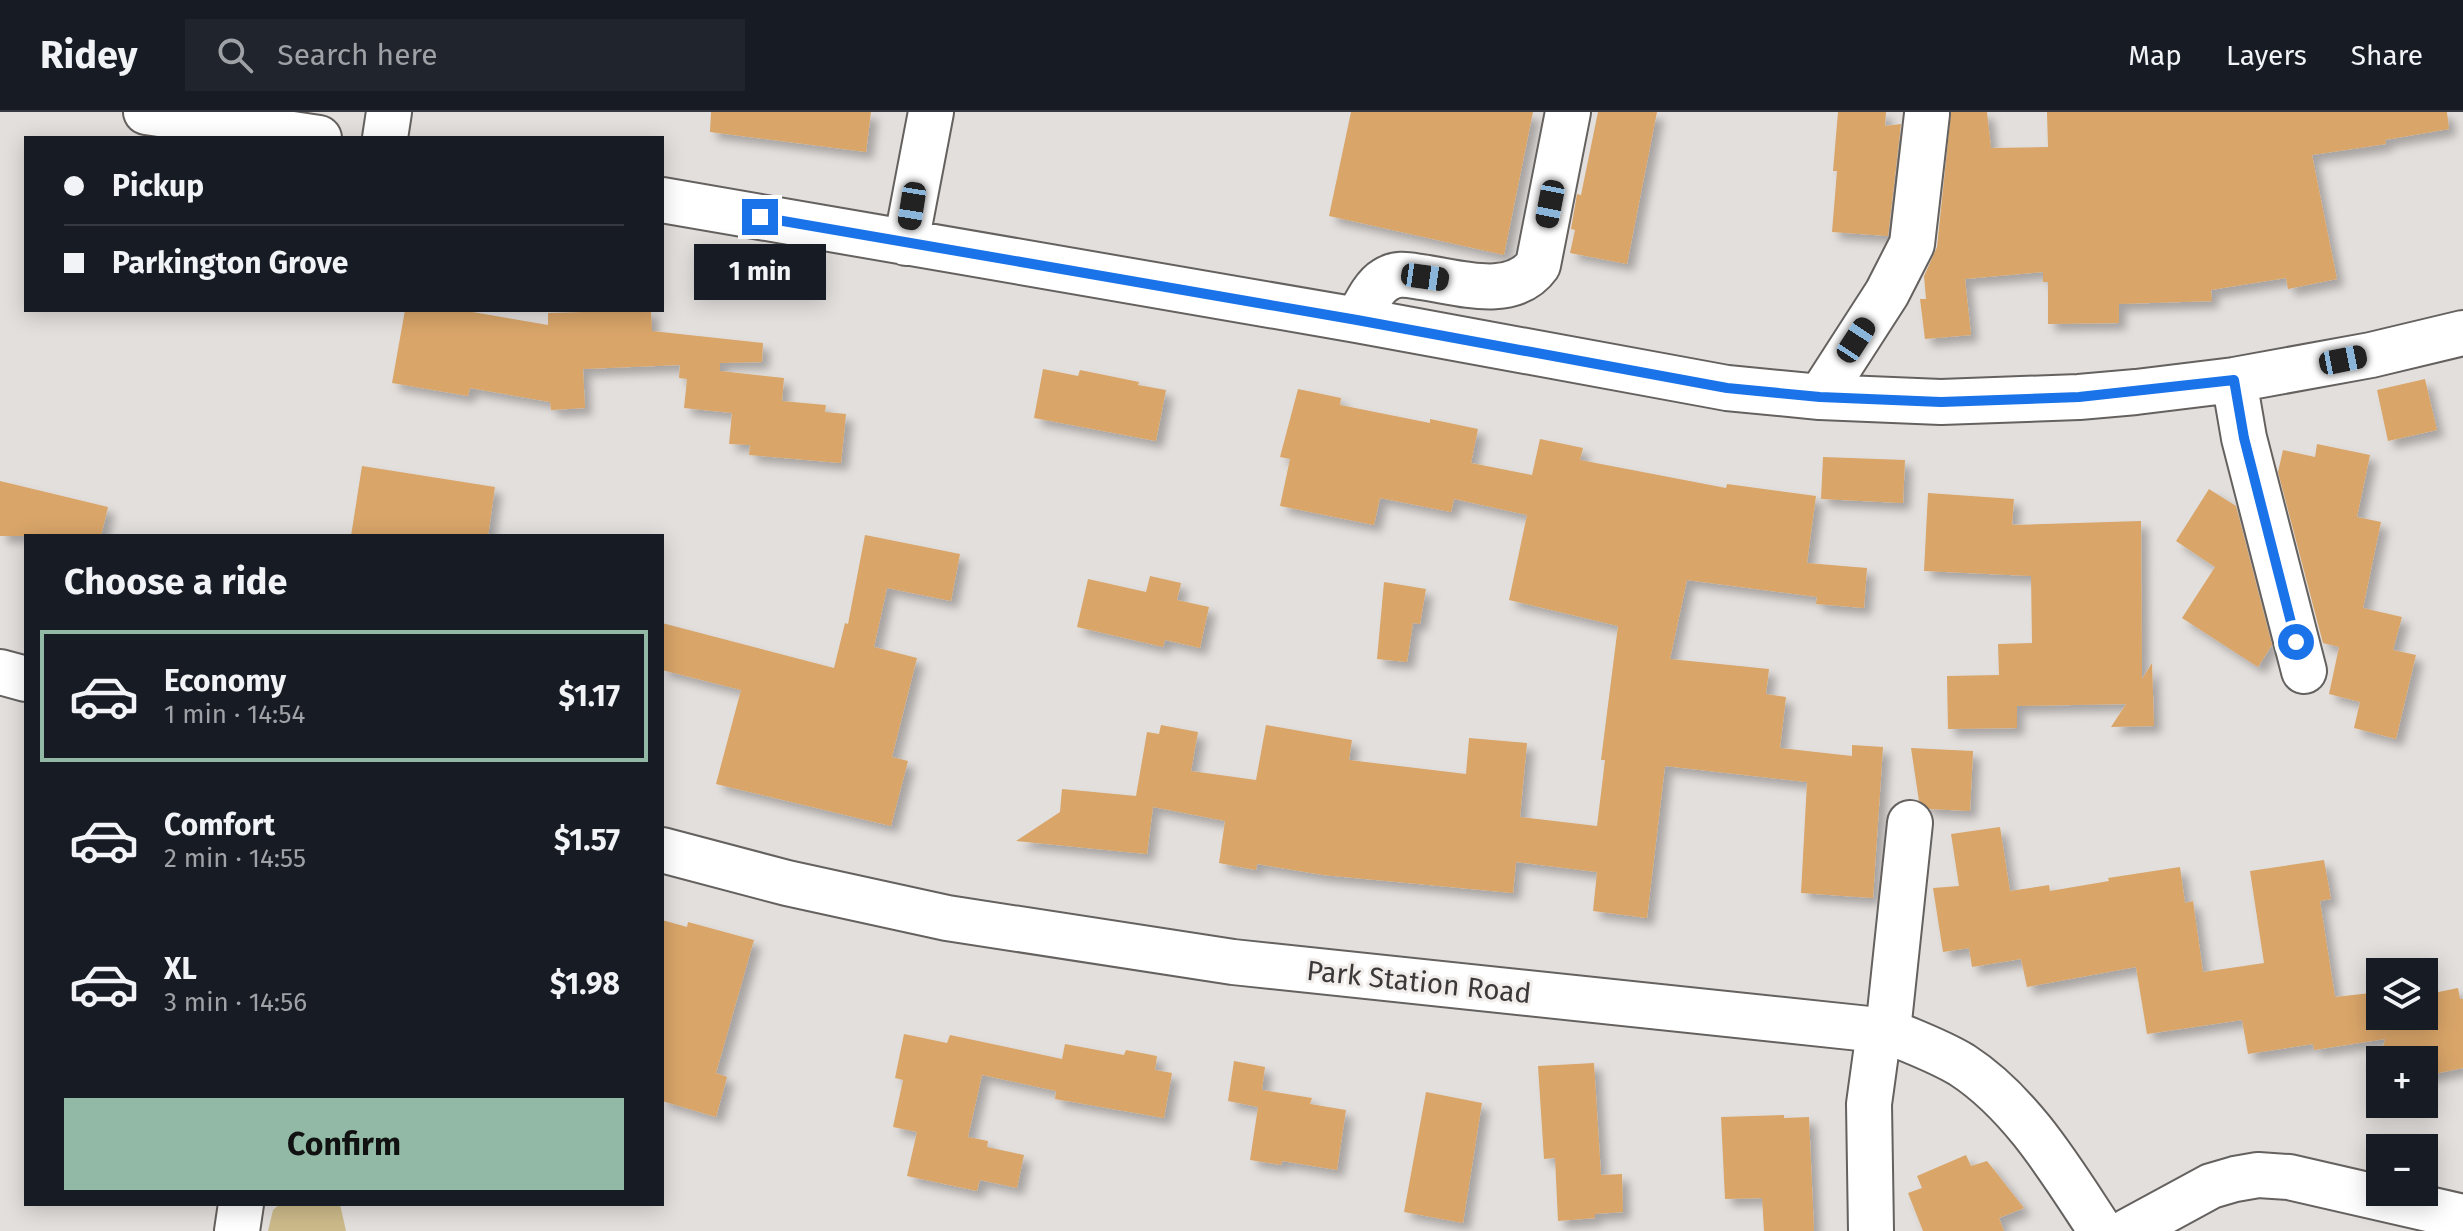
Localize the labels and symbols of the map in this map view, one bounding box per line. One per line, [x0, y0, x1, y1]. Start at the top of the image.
car [1534, 178, 1566, 230]
car [896, 180, 928, 232]
route end [742, 199, 778, 235]
callout: 1 min [694, 245, 826, 301]
car [1400, 262, 1450, 292]
car [1833, 313, 1879, 367]
car [2317, 344, 2369, 376]
route start [2278, 624, 2314, 660]
street label: Park Station Road [1305, 954, 1533, 1010]

